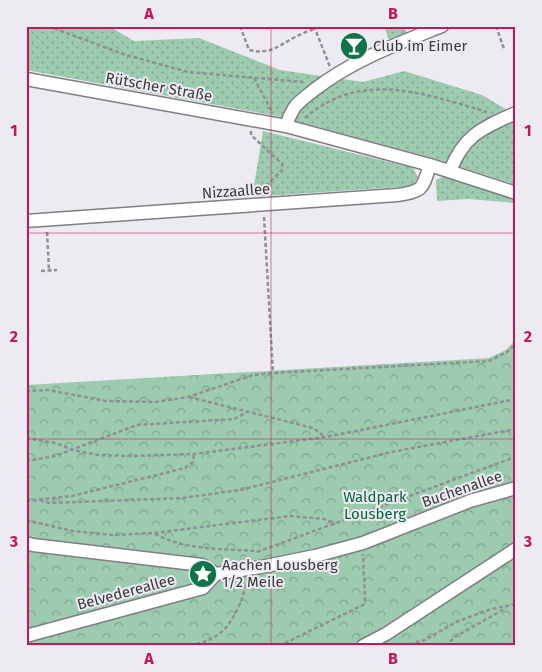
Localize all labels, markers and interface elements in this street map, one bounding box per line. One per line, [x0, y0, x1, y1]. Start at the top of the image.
text: A [143, 4, 154, 23]
text: B [388, 4, 398, 23]
bar icon: Club im Eimer [339, 31, 369, 61]
place label: Club im Eimer [373, 37, 468, 55]
street label: Rütscher Straße [104, 69, 214, 105]
text: 1 [10, 121, 18, 140]
text: 1 [524, 121, 532, 140]
street label: Nizzaallee [201, 180, 271, 202]
text: 2 [10, 327, 18, 346]
text: 2 [524, 327, 532, 346]
street label: Buchenallee [419, 467, 505, 511]
park label: Waldpark Lousberg [343, 488, 407, 523]
text: 3 [9, 532, 18, 551]
text: 3 [523, 532, 532, 551]
place label: Aachen Lousberg 1/2 Meile [222, 556, 338, 591]
place icon: Aachen Lousberg 1/2 Meile [188, 559, 218, 589]
street label: Belvedereallee [75, 570, 177, 614]
text: A [143, 649, 154, 668]
text: B [388, 649, 398, 668]

